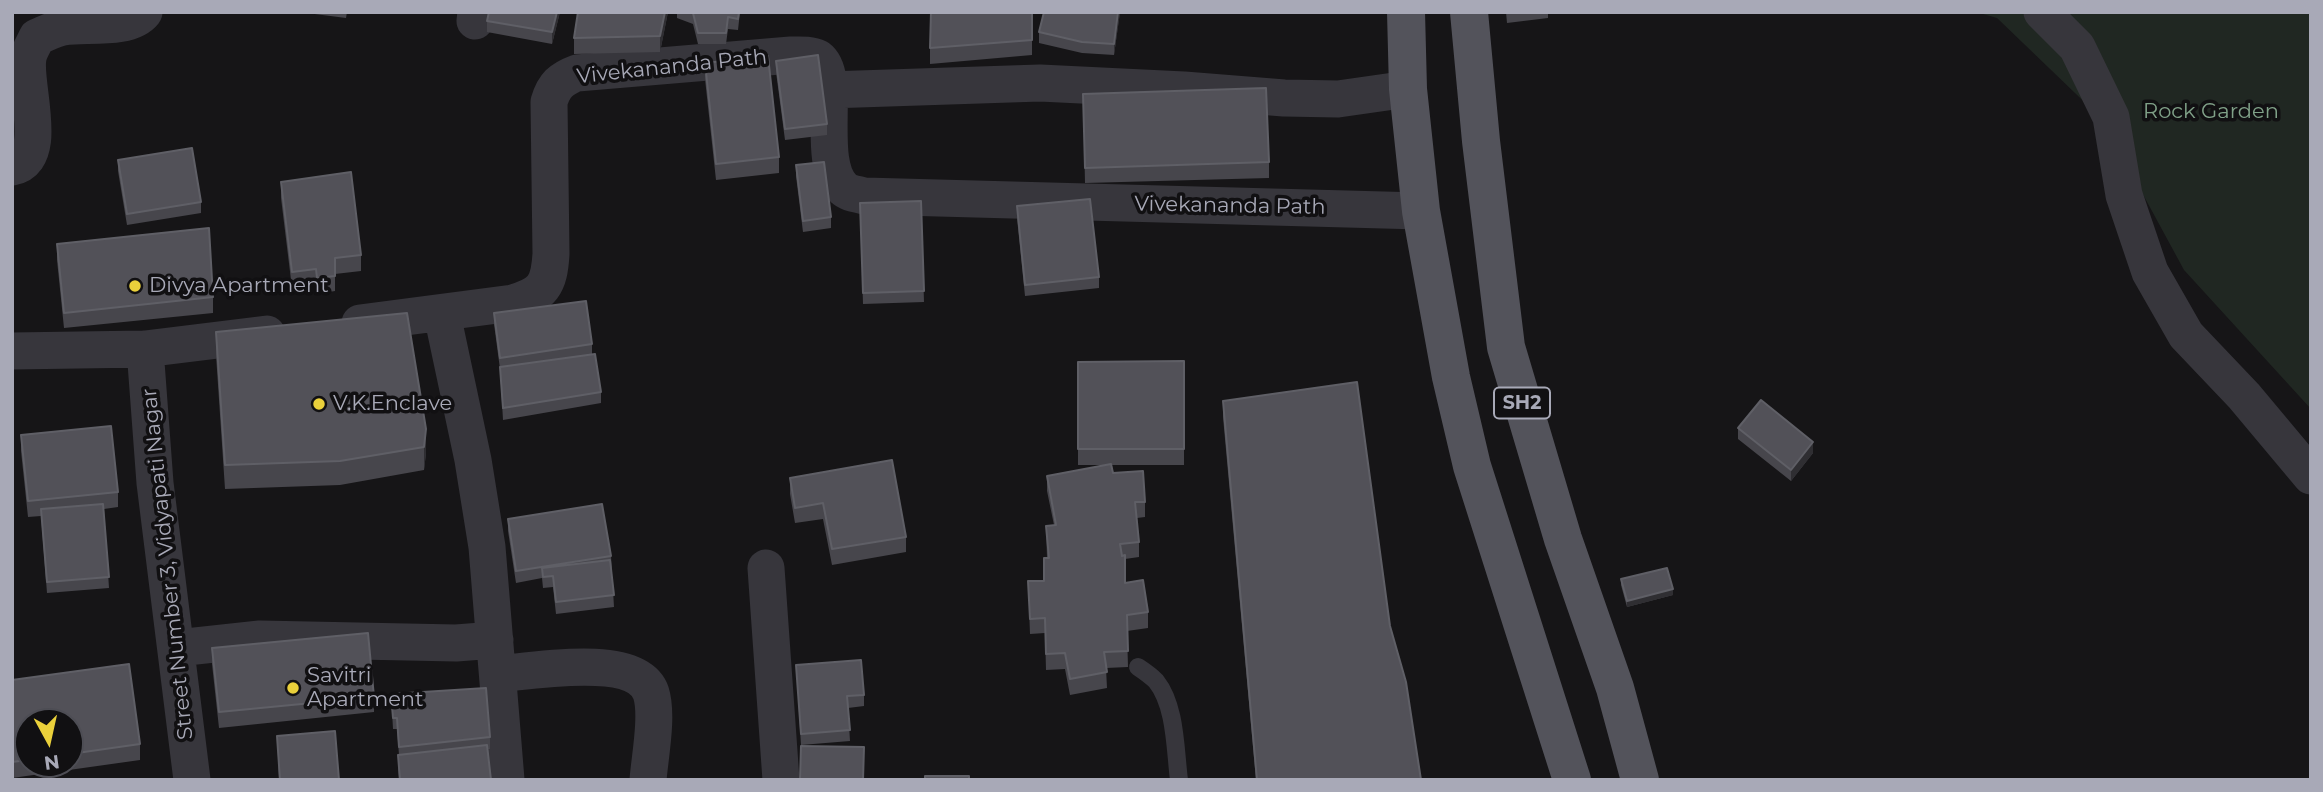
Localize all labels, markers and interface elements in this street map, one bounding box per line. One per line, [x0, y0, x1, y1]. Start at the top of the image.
street label: Vivekananda Path [576, 44, 768, 90]
park label: Rock Garden [2143, 99, 2279, 125]
street label: Vivekananda Path [1134, 192, 1326, 220]
place label: Divya Apartment [149, 273, 329, 299]
marker: Divya Apartment [127, 278, 143, 294]
street label: Street Number 3, Vidyapati Nagar [137, 387, 199, 741]
road number: SH2 [1494, 388, 1550, 418]
place label: V.K.Enclave [333, 391, 452, 417]
marker: V.K.Enclave [311, 396, 327, 412]
place label: Savitri Apartment [307, 663, 424, 713]
marker: Savitri Apartment [285, 680, 301, 696]
north arrow [14, 708, 84, 778]
text: N [43, 750, 61, 775]

